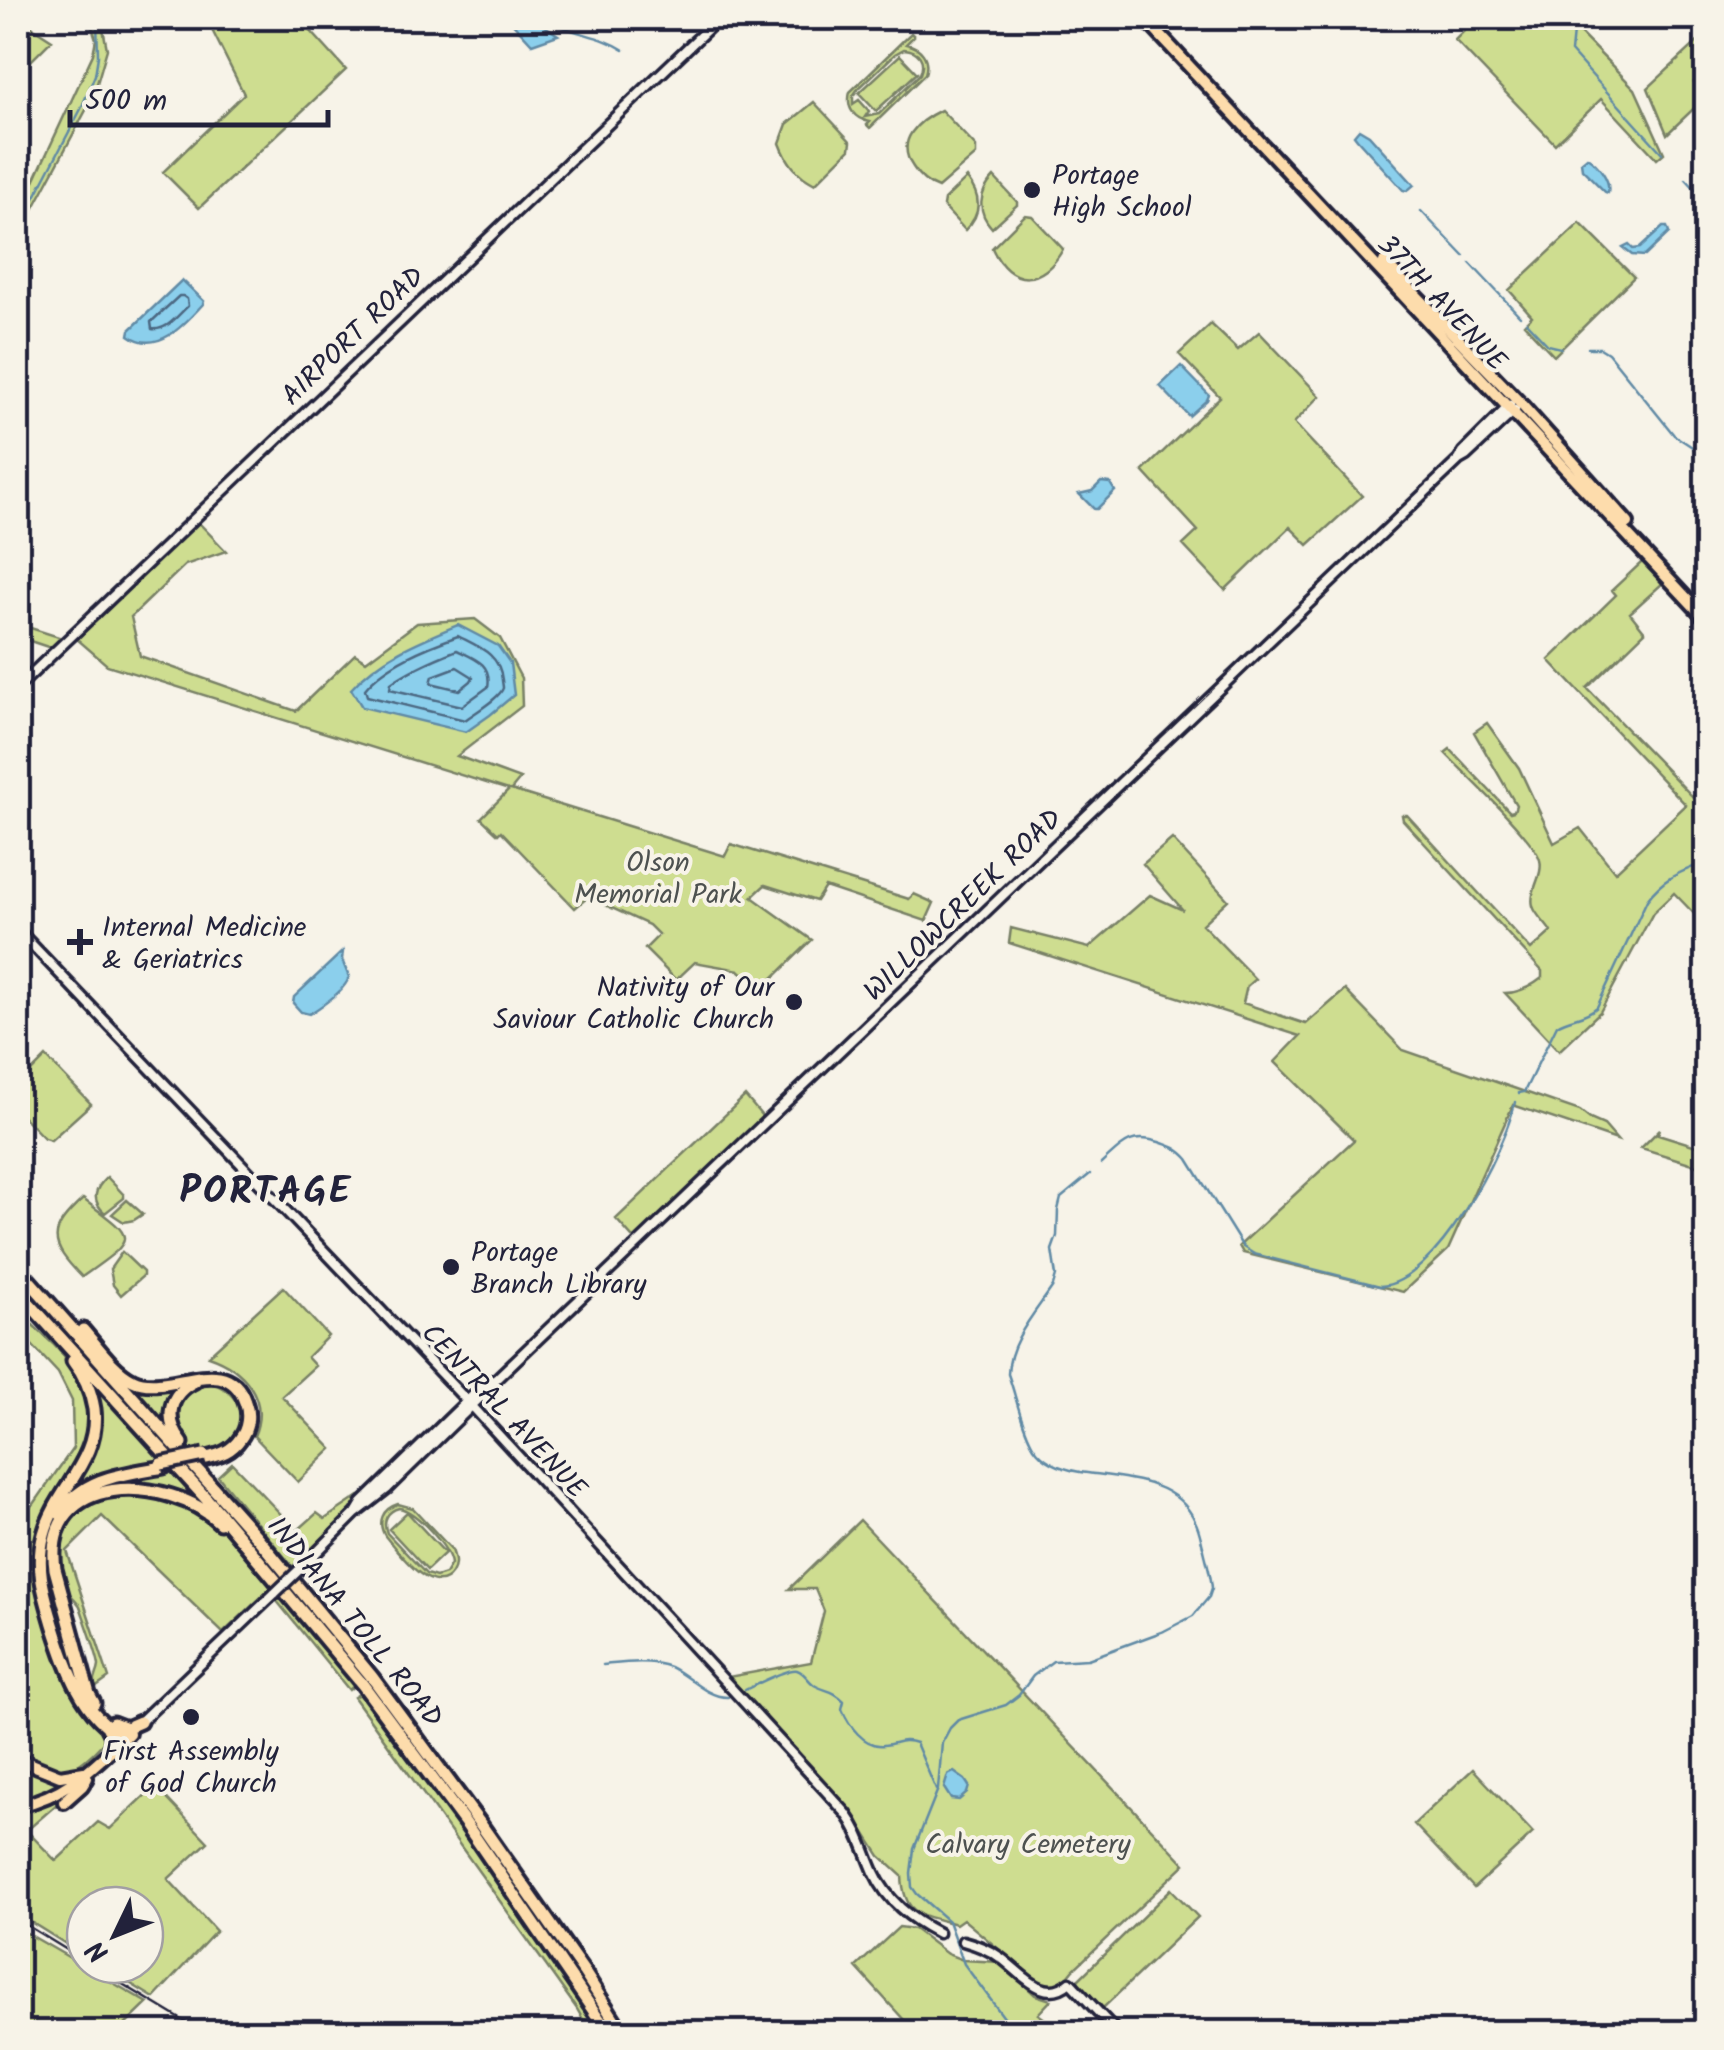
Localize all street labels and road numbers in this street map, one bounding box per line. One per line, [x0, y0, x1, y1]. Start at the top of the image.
street label: 37TH AVENUE [1365, 225, 1517, 383]
street label: AIRPORT ROAD [271, 256, 436, 417]
street label: WILLOWCREEK ROAD [854, 798, 1074, 1013]
street label: CENTRAL AVENUE [409, 1313, 598, 1511]
street label: INDIANA TOLL ROAD [254, 1507, 454, 1738]

